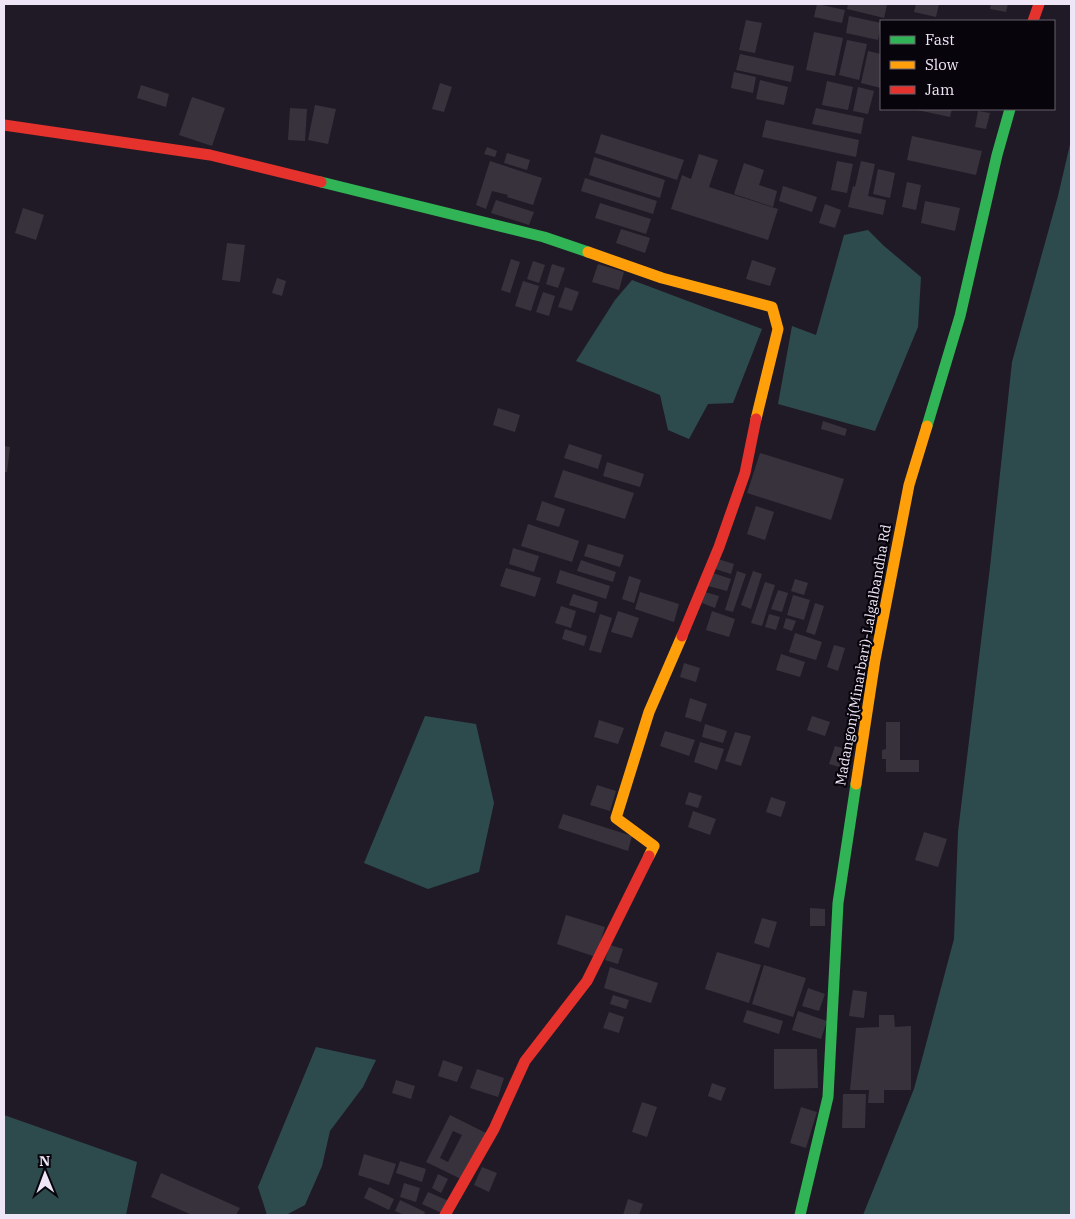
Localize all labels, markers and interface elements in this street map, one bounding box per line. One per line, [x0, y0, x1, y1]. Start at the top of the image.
legend [880, 20, 1055, 110]
text: Fast [925, 30, 955, 49]
text: Slow [925, 55, 959, 74]
text: Jam [925, 80, 954, 99]
street label: Madangonj(Minarbari)-Lalgalbandha Rd [831, 522, 895, 787]
north arrow [20, 1149, 70, 1199]
text: N [39, 1152, 50, 1170]

